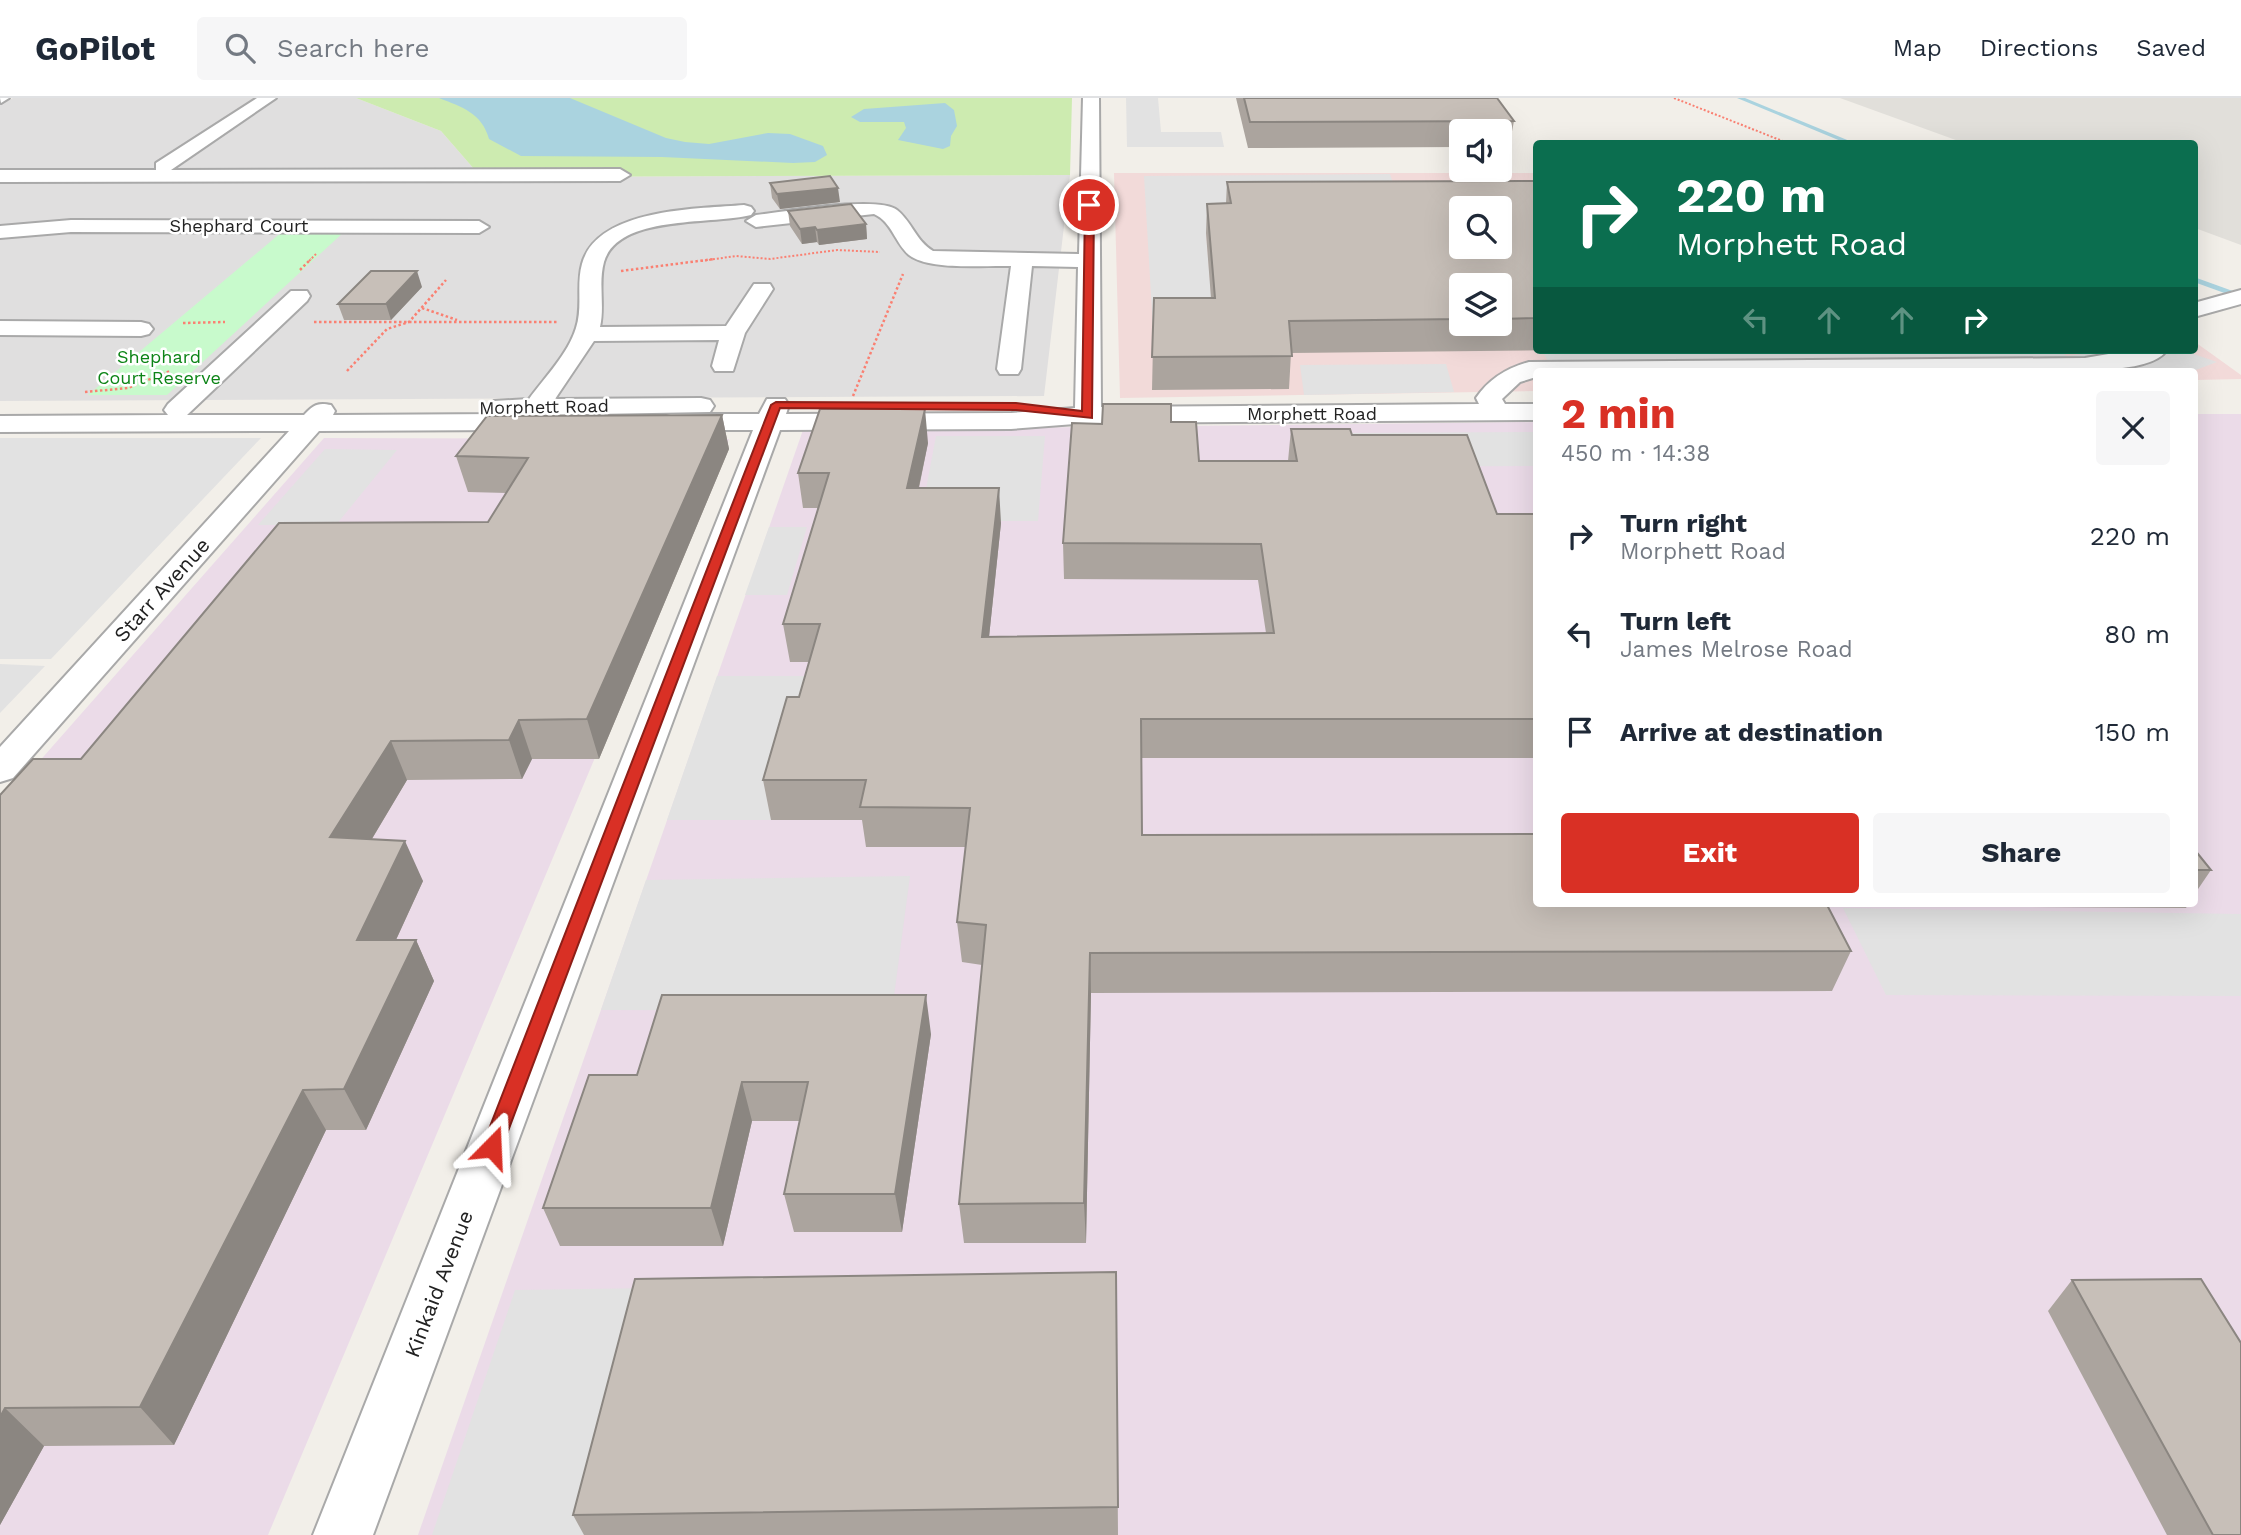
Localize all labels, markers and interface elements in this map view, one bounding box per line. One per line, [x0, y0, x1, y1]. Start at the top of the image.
search box [197, 17, 687, 80]
text: GoPilot [35, 29, 155, 68]
icon: search [221, 29, 259, 67]
text: Search here [277, 33, 429, 63]
text: Map [1893, 34, 1942, 62]
text: Directions [1980, 34, 2098, 62]
text: Saved [2136, 34, 2206, 62]
map controls [1449, 119, 1512, 336]
button: sound [1449, 119, 1512, 182]
text: 220 m [1676, 166, 1826, 224]
icon: right [1561, 168, 1652, 259]
pin [1059, 175, 1119, 235]
icon: arrive [1070, 186, 1108, 224]
button: search [1449, 196, 1512, 259]
street label: Shephard Court [170, 215, 309, 236]
text: Morphett Road [1676, 225, 1907, 263]
button: layers [1449, 273, 1512, 336]
icon: left [1737, 301, 1775, 339]
icon: ahead [1810, 301, 1848, 339]
icon: ahead [1883, 301, 1921, 339]
icon: right [1956, 301, 1994, 339]
park label: Shephard Court Reserve [97, 346, 221, 388]
text: 2 min [1561, 389, 1676, 438]
button: close [2096, 391, 2170, 465]
street label: Morphett Road [479, 395, 609, 418]
street label: Morphett Road [1247, 403, 1377, 424]
text: 450 m · 14:38 [1561, 440, 1710, 467]
text: Turn right [1620, 508, 1747, 538]
icon: right [1561, 517, 1599, 555]
text: 220 m [2090, 521, 2170, 551]
street label: Starr Avenue [108, 532, 215, 647]
text: Morphett Road [1620, 538, 1786, 565]
text: Turn left [1620, 606, 1731, 636]
icon: left [1561, 615, 1599, 653]
text: 80 m [2104, 619, 2170, 649]
text: James Melrose Road [1620, 636, 1853, 663]
icon: arrive [1561, 713, 1599, 751]
text: Arrive at destination [1620, 717, 1883, 747]
text: 150 m [2095, 717, 2170, 747]
button: Exit [1561, 813, 1859, 893]
button: Share [1873, 813, 2170, 893]
position arrow [455, 1110, 529, 1184]
street label: Kinkaid Avenue [399, 1207, 478, 1361]

